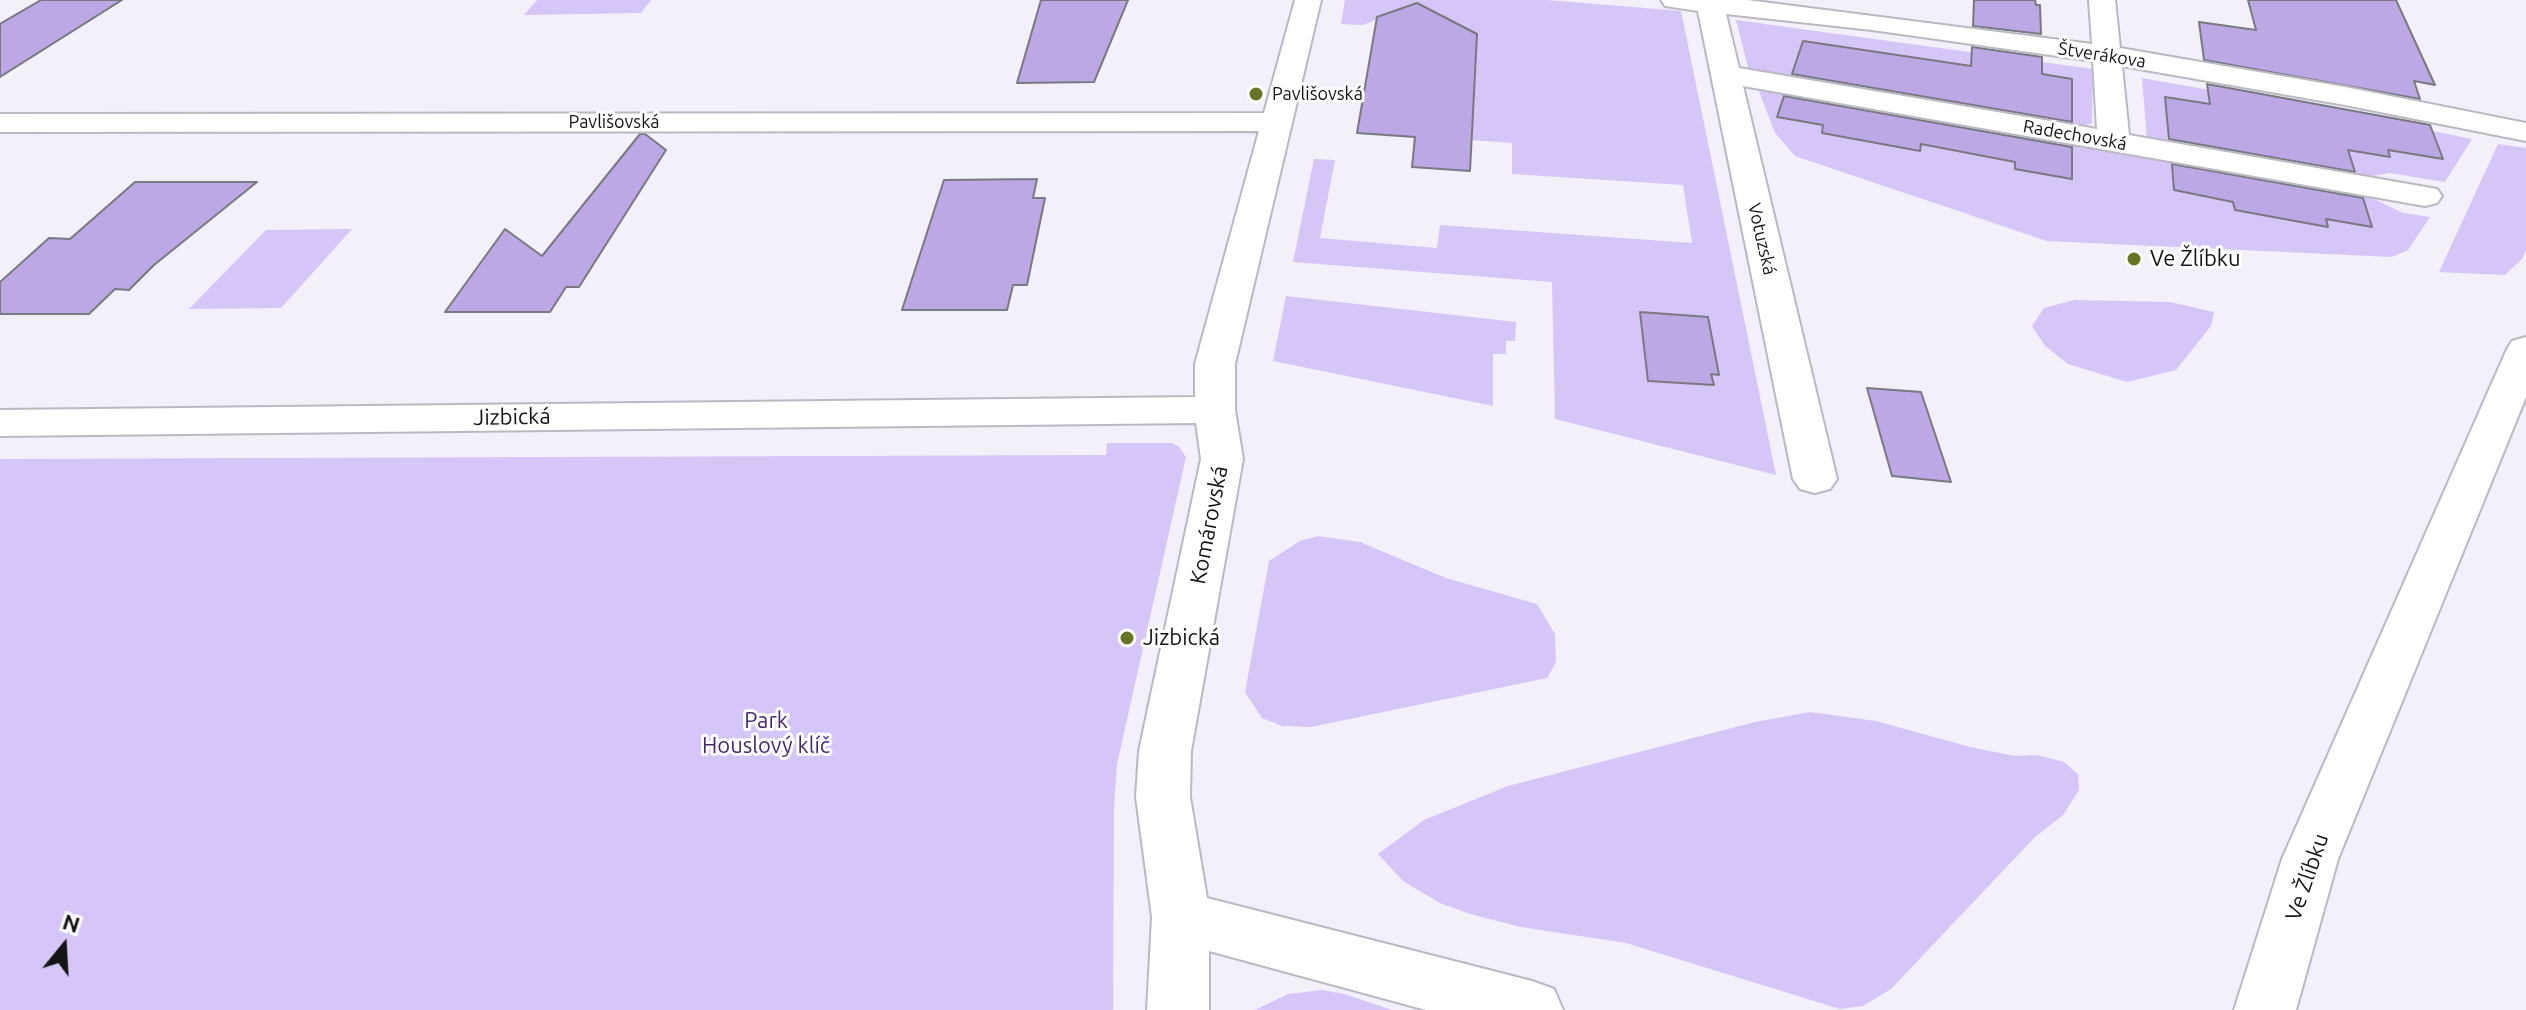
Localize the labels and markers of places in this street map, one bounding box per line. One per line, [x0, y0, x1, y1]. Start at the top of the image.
place label: Pavlišovská [1272, 83, 1363, 105]
marker: Pavlišovská [1247, 85, 1265, 103]
place label: Ve Žlíbku [2150, 246, 2240, 272]
marker: Ve Žlíbku [2125, 250, 2143, 268]
place label: Jizbická [1143, 625, 1220, 651]
marker: Jizbická [1118, 629, 1136, 647]

